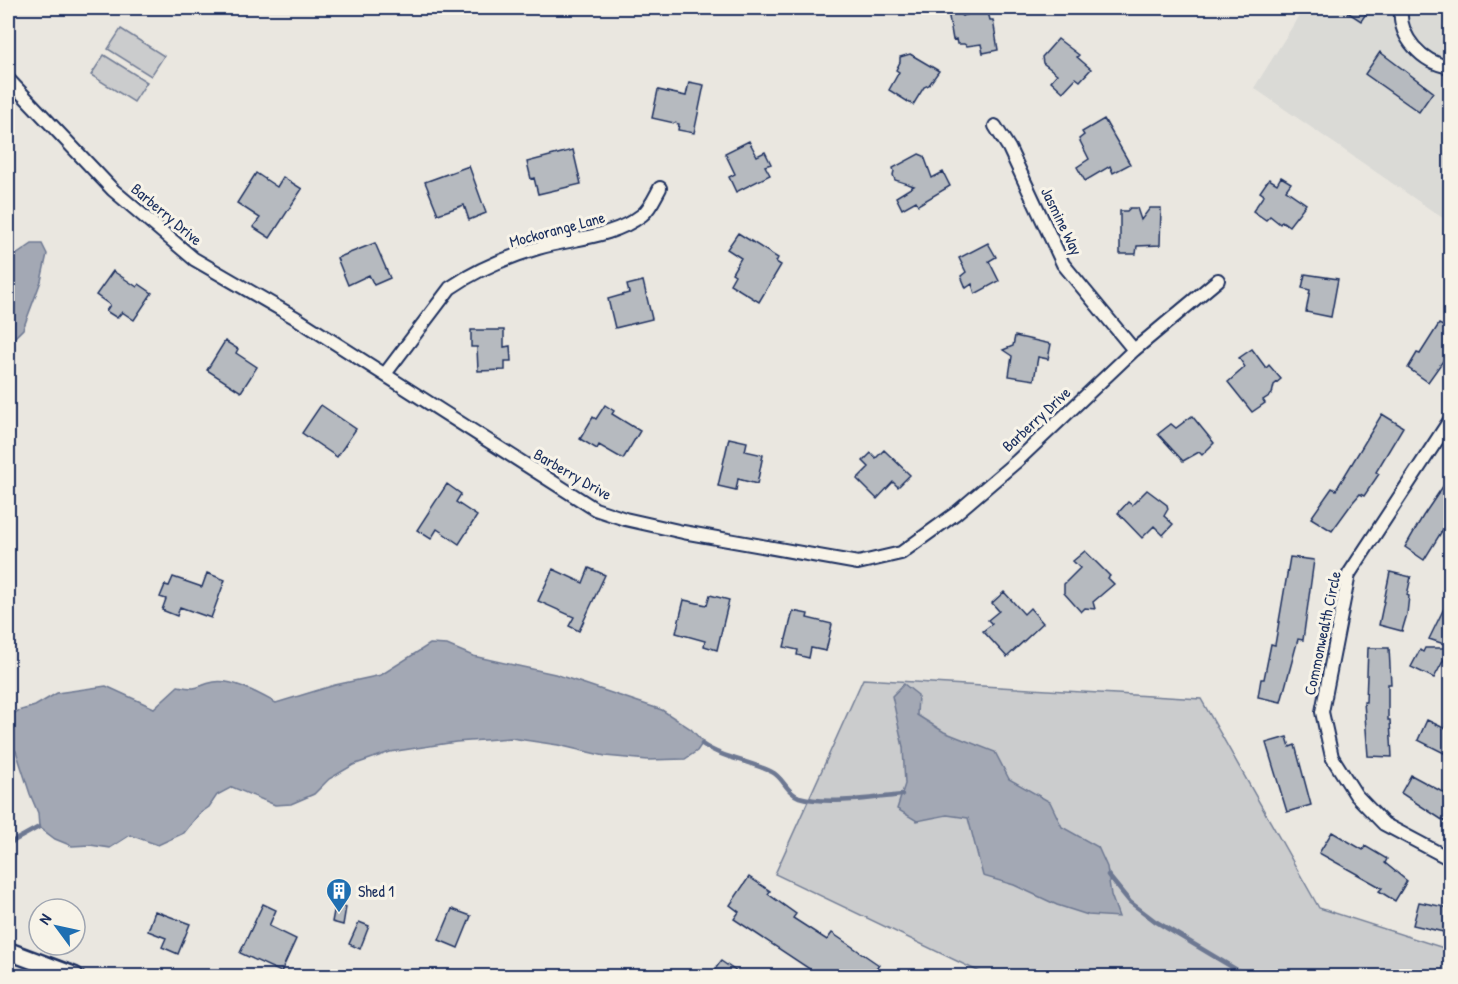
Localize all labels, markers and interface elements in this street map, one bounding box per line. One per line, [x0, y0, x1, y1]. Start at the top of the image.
street label: Barberry Drive [127, 178, 208, 251]
street label: Jasmine Way [1036, 183, 1088, 259]
street label: Mockorange Lane [507, 206, 608, 252]
street label: Barberry Drive [997, 381, 1076, 457]
street label: Barberry Drive [530, 443, 616, 505]
street label: Commonwealth Circle [1298, 568, 1346, 697]
building icon: Shed 1 [324, 876, 354, 914]
place label: Shed 1 [358, 880, 394, 902]
north arrow [27, 897, 87, 957]
text: N [33, 909, 56, 928]

